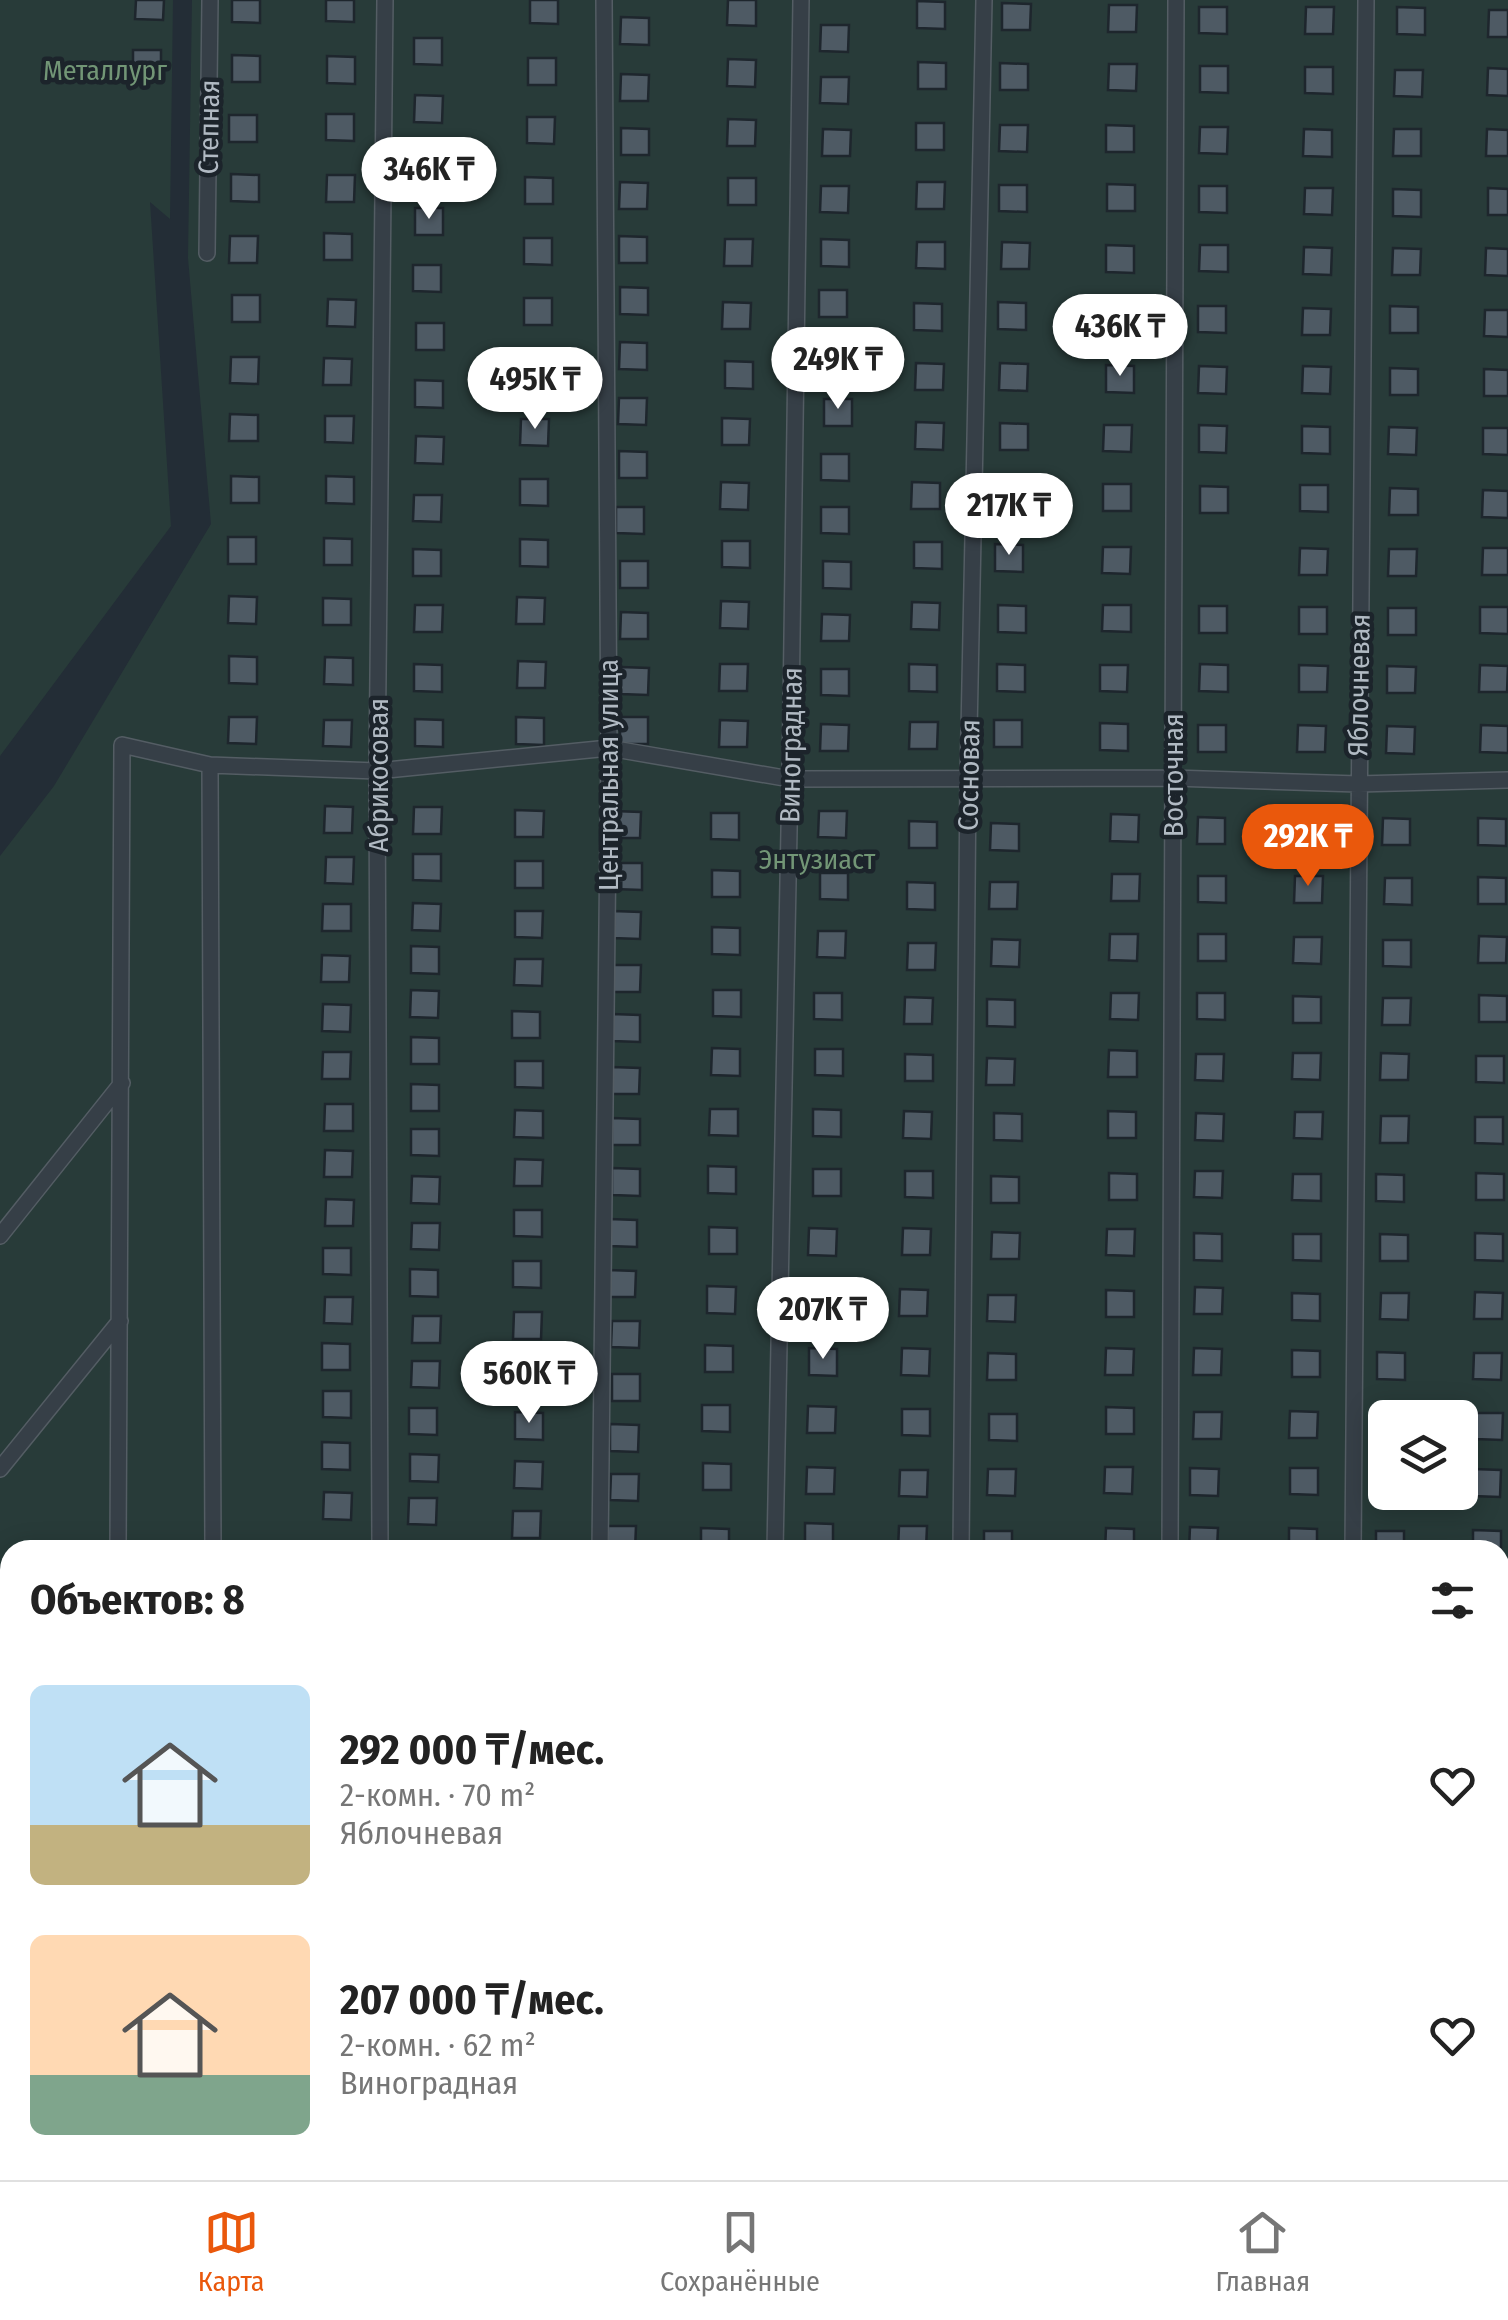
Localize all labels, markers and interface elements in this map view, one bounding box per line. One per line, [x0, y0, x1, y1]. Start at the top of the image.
park label: Металлург [43, 54, 167, 87]
street label: Степная [192, 79, 226, 175]
pin: 346K ₸ [348, 137, 510, 222]
text: 346K ₸ [384, 150, 474, 188]
pin: 436K ₸ [1039, 294, 1201, 379]
text: 436K ₸ [1075, 307, 1165, 345]
pin: 249K ₸ [757, 327, 919, 412]
text: 249K ₸ [793, 340, 883, 378]
pin: 495K ₸ [454, 347, 616, 432]
text: 495K ₸ [490, 360, 580, 398]
pin: 217K ₸ [928, 473, 1090, 558]
text: 217K ₸ [967, 486, 1051, 524]
street label: Яблочневая [1341, 613, 1377, 757]
street label: Центральная улица [592, 659, 625, 891]
street label: Виноградная [773, 667, 809, 823]
street label: Абрикосовая [362, 698, 395, 852]
street label: Восточная [1157, 713, 1190, 837]
street label: Сосновая [952, 719, 986, 831]
pin: 292K ₸ [1227, 804, 1389, 889]
text: 292K ₸ [1264, 817, 1352, 855]
park label: Энтузиаст [759, 843, 876, 876]
pin: 207K ₸ [742, 1277, 904, 1362]
text: 207K ₸ [779, 1290, 867, 1328]
pin: 560K ₸ [448, 1341, 610, 1426]
text: 560K ₸ [483, 1354, 575, 1392]
map controls [1368, 1400, 1478, 1510]
button: layers [1368, 1400, 1478, 1510]
icon: filters [1425, 1573, 1480, 1628]
text: Объектов: 8 [30, 1575, 245, 1625]
icon: home [110, 1725, 230, 1845]
text: 292 000 ₸/мес. [340, 1725, 604, 1775]
icon: heart [1425, 1758, 1480, 1813]
text: 2-комн. · 70 m² [340, 1776, 535, 1814]
text: Яблочневая [340, 1814, 503, 1852]
icon: home [110, 1975, 230, 2095]
text: 207 000 ₸/мес. [340, 1975, 604, 2025]
icon: heart [1425, 2008, 1480, 2063]
text: 2-комн. · 62 m² [340, 2026, 536, 2064]
text: Виноградная [340, 2064, 518, 2102]
tab: Карта [198, 2205, 265, 2298]
tab: Сохранённые [660, 2205, 820, 2298]
tab: Главная [1215, 2205, 1310, 2298]

